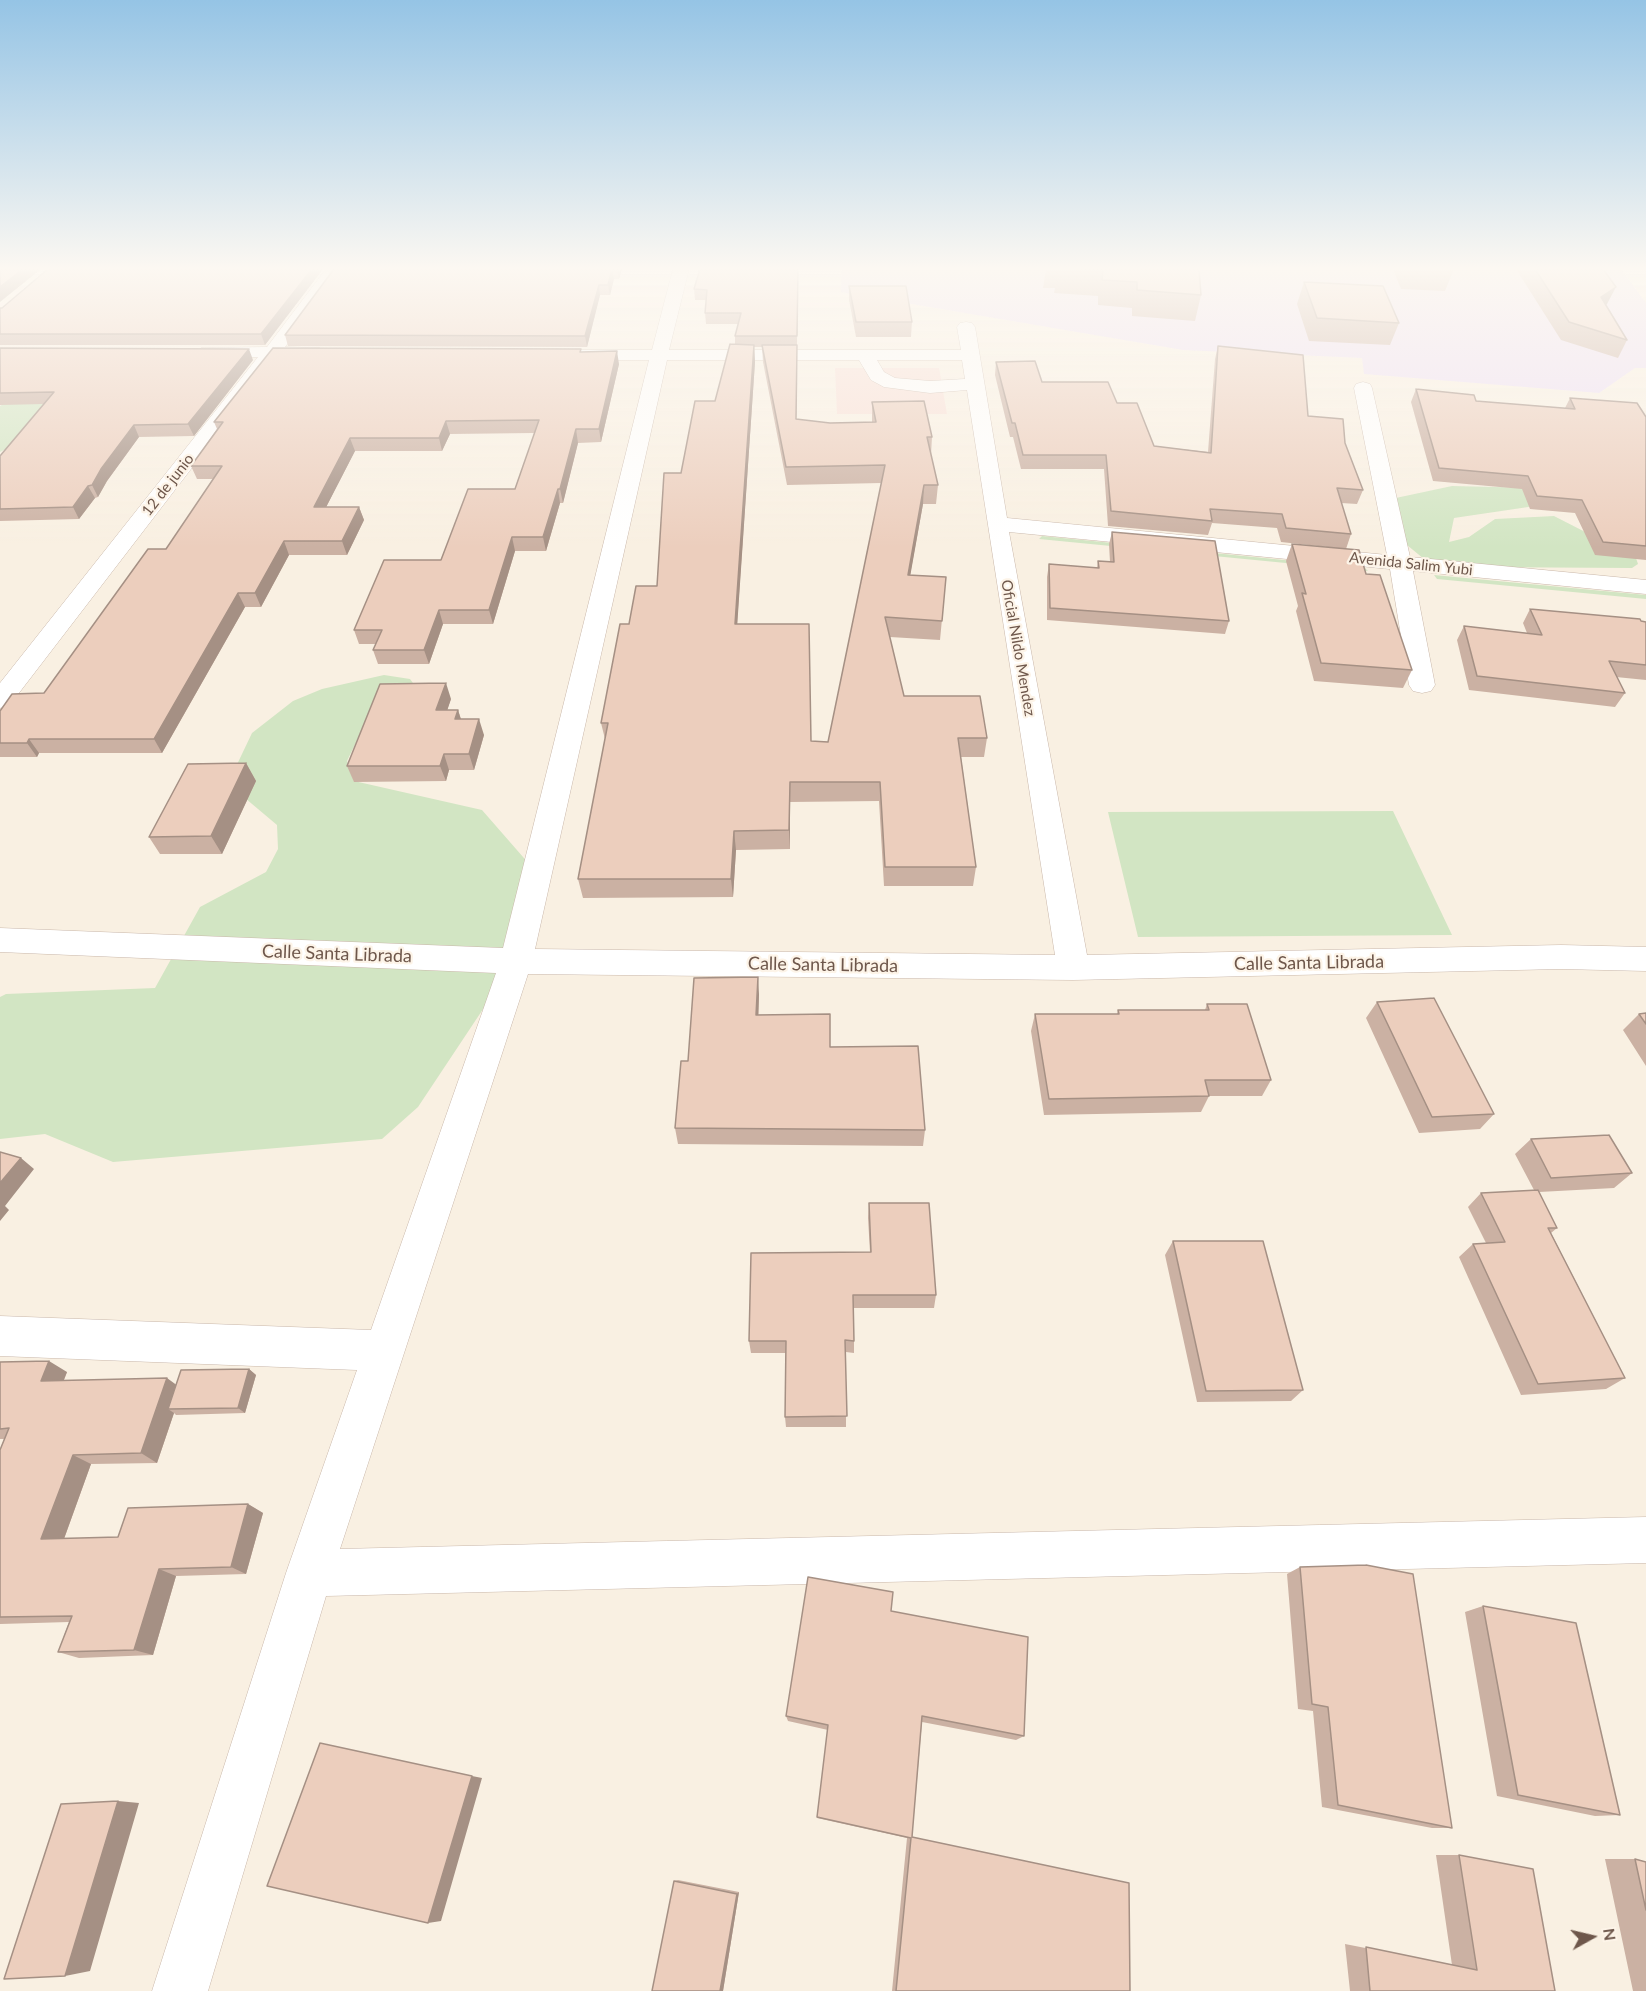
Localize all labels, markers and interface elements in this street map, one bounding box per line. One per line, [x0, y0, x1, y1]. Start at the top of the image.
street label: 12 de junio [138, 450, 198, 520]
street label: Avenida Salim Yubi [1348, 549, 1474, 579]
street label: Oficial Nildo Mendez [997, 578, 1039, 718]
street label: Calle Santa Librada [262, 941, 412, 967]
street label: Calle Santa Librada [1234, 951, 1384, 975]
street label: Calle Santa Librada [748, 953, 898, 977]
north arrow [1562, 1907, 1622, 1967]
text: N [1600, 1927, 1621, 1942]

